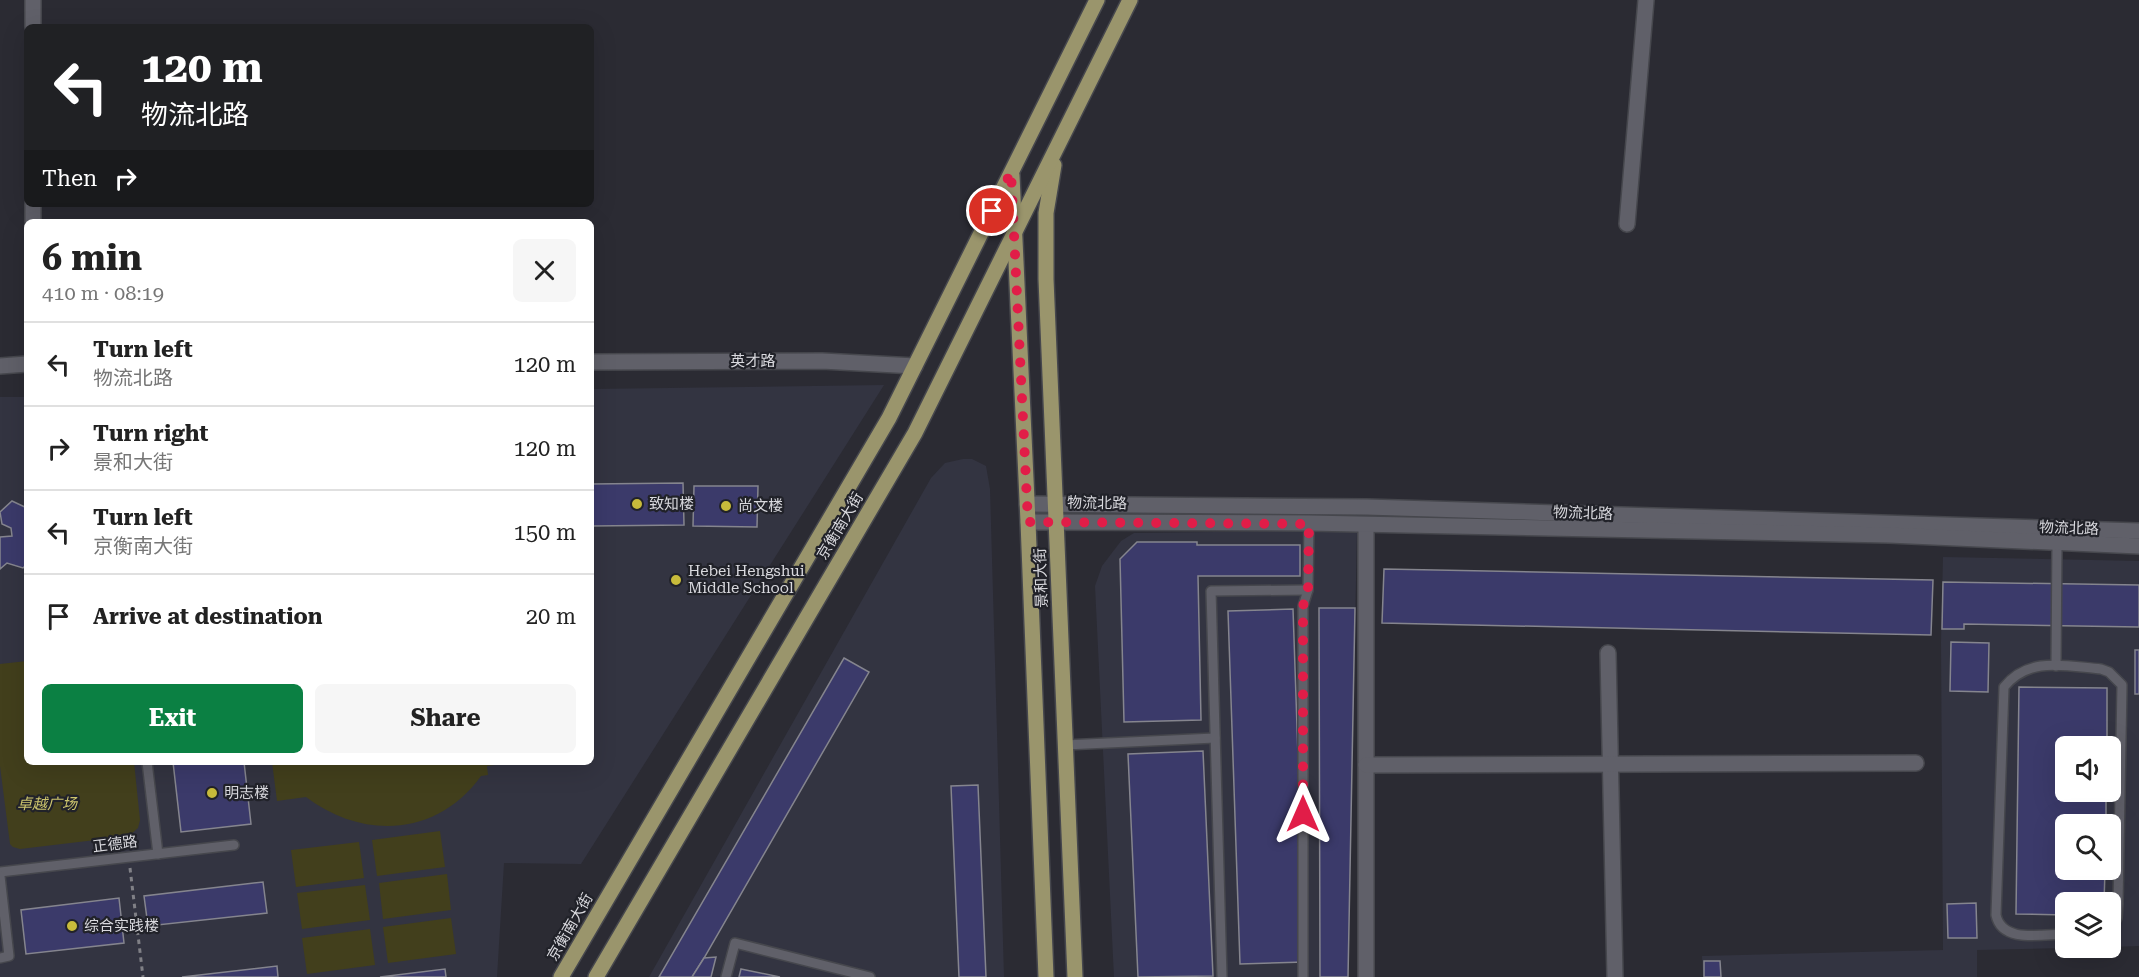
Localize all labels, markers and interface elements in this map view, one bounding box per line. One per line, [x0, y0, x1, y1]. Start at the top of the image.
text: 120 m [141, 43, 263, 92]
icon: left [42, 48, 120, 126]
text: 物流北路 [141, 99, 249, 131]
icon: right [109, 162, 142, 195]
text: Then [42, 166, 97, 191]
pin [966, 185, 1017, 236]
icon: arrive [975, 194, 1008, 227]
text: 6 min [42, 237, 142, 279]
button: close [513, 239, 576, 302]
text: 410 m · 08:19 [42, 281, 164, 305]
text: Turn left [93, 337, 193, 362]
icon: left [42, 348, 75, 381]
text: 120 m [513, 352, 576, 377]
street label: 英才路 [730, 352, 776, 370]
text: 物流北路 [93, 366, 173, 390]
text: Turn right [93, 421, 208, 446]
icon: right [42, 432, 75, 465]
text: 120 m [513, 436, 576, 461]
text: 景和大街 [93, 450, 173, 474]
street label: 京衡南大街 [813, 489, 867, 563]
street label: 物流北路 [1067, 493, 1127, 513]
place label: 致知楼 [649, 495, 694, 513]
marker: 致知楼 [630, 497, 644, 511]
place label: 尚文楼 [738, 497, 783, 515]
marker: 尚文楼 [719, 499, 733, 513]
street label: 物流北路 [1553, 503, 1613, 523]
text: Turn left [93, 505, 193, 530]
icon: left [42, 516, 75, 549]
street label: 物流北路 [2039, 518, 2099, 538]
text: 150 m [513, 520, 576, 545]
text: 京衡南大街 [93, 534, 193, 558]
street label: 景和大街 [1031, 548, 1051, 608]
place label: Hebei Hengshui Middle School [688, 562, 805, 597]
marker: Hebei Hengshui Middle School [669, 573, 683, 587]
icon: arrive [42, 600, 75, 633]
text: Arrive at destination [93, 604, 322, 629]
text: 20 m [526, 604, 576, 629]
button: Exit [42, 684, 303, 753]
button: Share [315, 684, 576, 753]
map controls [2055, 736, 2121, 958]
button: sound [2055, 736, 2121, 802]
position arrow [1271, 782, 1335, 846]
place label: 明志楼 [224, 784, 269, 802]
marker: 明志楼 [205, 786, 219, 800]
park label: 卓越广场 [17, 795, 79, 813]
button: search [2055, 814, 2121, 880]
street label: 正德路 [92, 832, 138, 856]
street label: 京衡南大街 [543, 890, 597, 964]
button: layers [2055, 892, 2121, 958]
place label: 综合实践楼 [84, 917, 159, 935]
marker: 综合实践楼 [65, 919, 79, 933]

